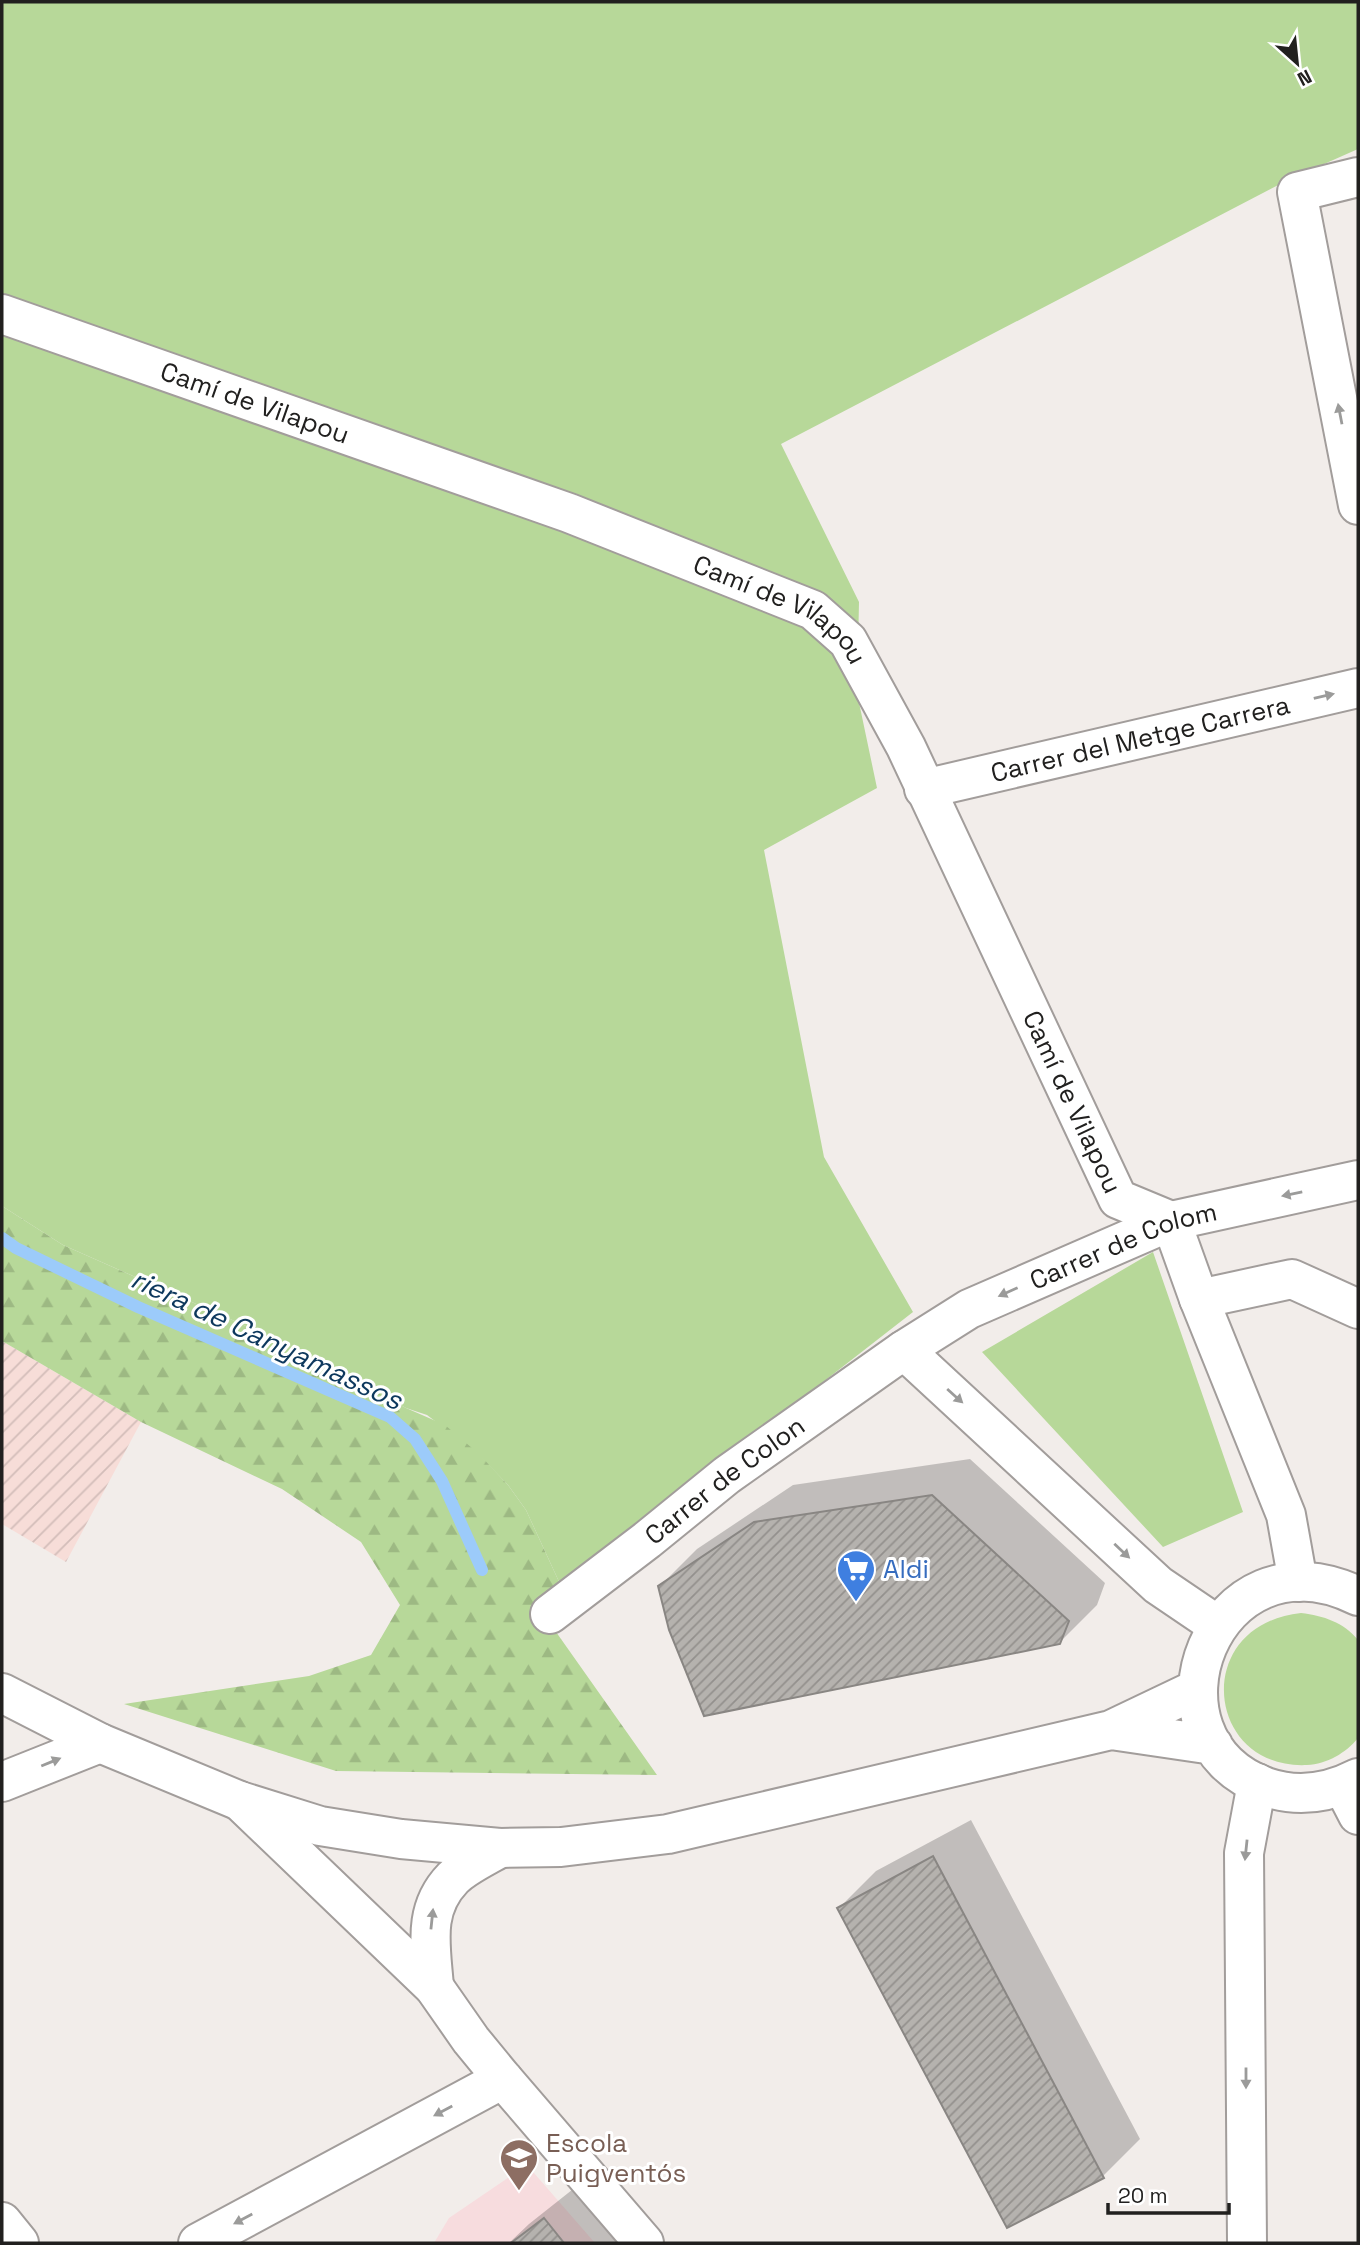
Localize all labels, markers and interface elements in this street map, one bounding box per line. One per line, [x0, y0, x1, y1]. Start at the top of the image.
north arrow [1262, 28, 1332, 98]
text: N [1293, 64, 1316, 92]
street label: Camí de Vilapou [156, 354, 354, 452]
one-way arrow [1335, 403, 1346, 425]
street label: Camí de Vilapou [688, 547, 874, 670]
street label: Carrer del Metge Carrera [987, 687, 1293, 790]
one-way arrow [1313, 690, 1335, 701]
street label: Camí de Vilapou [1015, 1005, 1130, 1199]
one-way arrow [1281, 1189, 1303, 1200]
street label: Carrer de Colom [1024, 1194, 1220, 1298]
water label: riera de Canyamassos [126, 1260, 409, 1418]
one-way arrow [998, 1287, 1019, 1298]
one-way arrow [946, 1388, 964, 1404]
street label: Carrer de Colon [638, 1408, 811, 1552]
one-way arrow [1113, 1543, 1131, 1559]
supermarket icon: Aldi [835, 1548, 877, 1603]
place label: Aldi [883, 1552, 929, 1586]
one-way arrow [40, 1757, 61, 1768]
one-way arrow [1240, 1840, 1251, 1862]
one-way arrow [426, 1907, 437, 1929]
one-way arrow [1240, 2067, 1252, 2089]
one-way arrow [433, 2106, 453, 2117]
place label: Escola Puigventós [546, 2126, 686, 2190]
school or university icon: Escola Puigventós [498, 2137, 540, 2192]
scale bar [1108, 2172, 1229, 2216]
text: 20 m [1118, 2182, 1168, 2209]
one-way arrow [233, 2213, 253, 2225]

